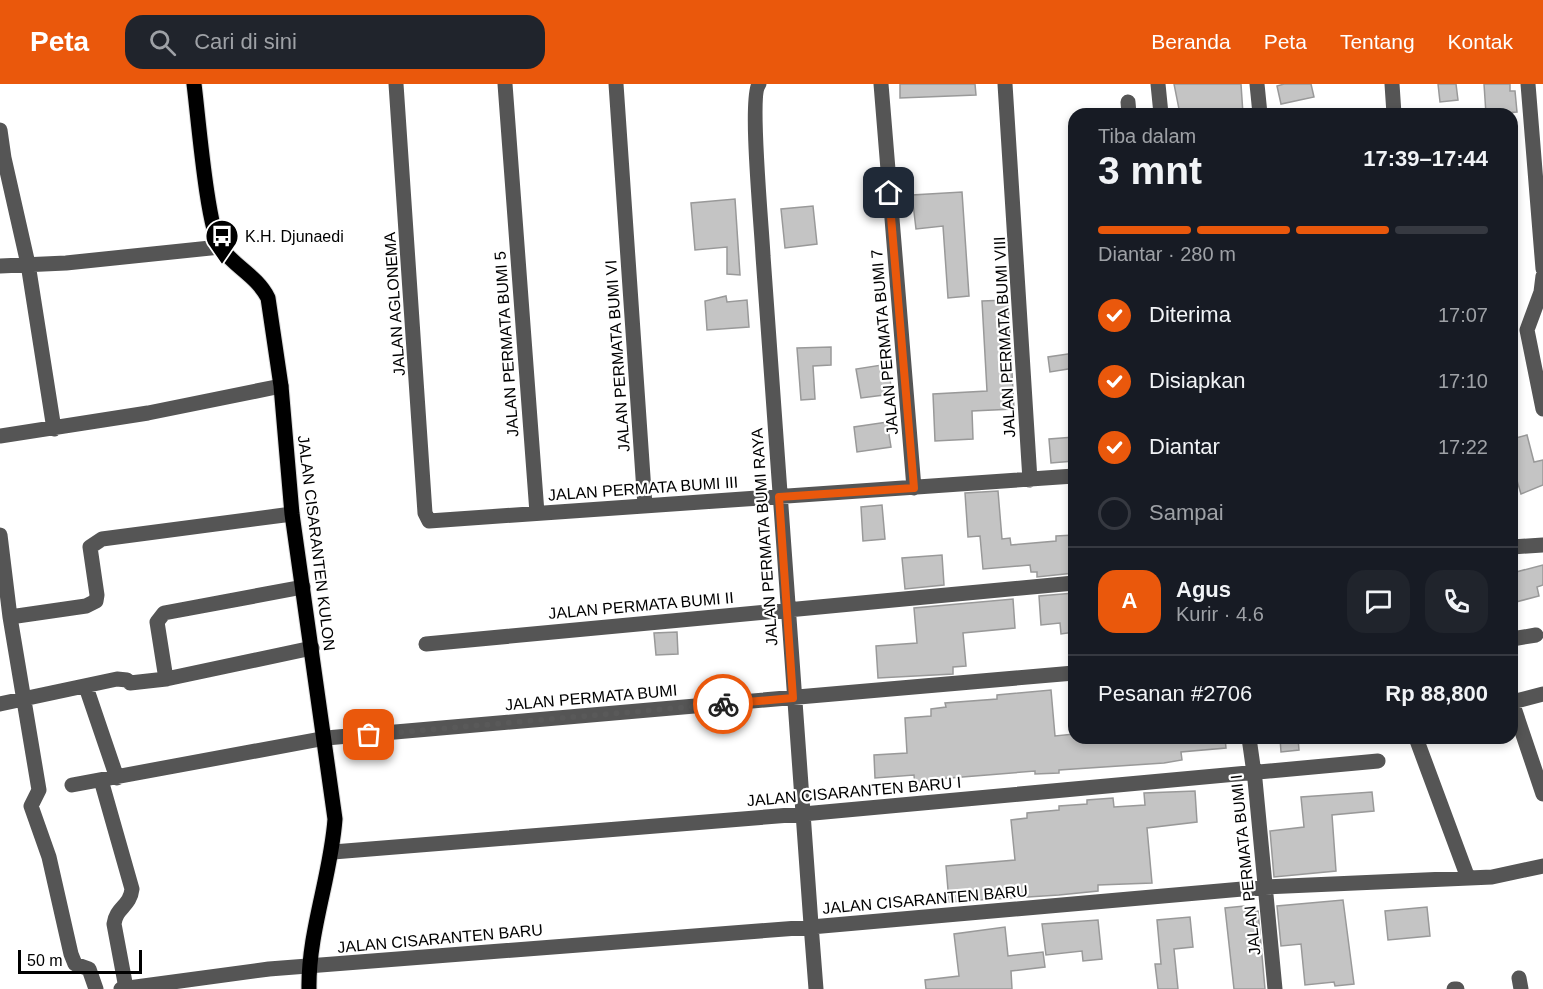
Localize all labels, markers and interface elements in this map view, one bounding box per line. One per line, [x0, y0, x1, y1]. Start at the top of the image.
search box [125, 15, 545, 69]
text: Peta [30, 26, 89, 57]
icon: search [146, 26, 179, 59]
text: Cari di sini [194, 29, 297, 54]
text: Beranda [1151, 30, 1231, 53]
text: Peta [1264, 30, 1307, 53]
text: Tentang [1340, 30, 1415, 53]
text: Kontak [1448, 30, 1513, 53]
text: Tiba dalam [1098, 125, 1196, 147]
text: 17:39–17:44 [1363, 146, 1488, 171]
text: 3 mnt [1098, 149, 1202, 192]
pin [863, 167, 914, 218]
icon: home [872, 176, 905, 209]
bus stop icon: K.H. Djunaedi [204, 218, 240, 265]
place label: K.H. Djunaedi [245, 228, 344, 245]
street label: JALAN AGLONEMA [381, 231, 408, 376]
street label: JALAN PERMATA BUMI VIII [991, 236, 1018, 438]
text: Diantar · 280 m [1098, 243, 1236, 265]
street label: JALAN PERMATA BUMI 7 [868, 248, 901, 435]
street label: JALAN PERMATA BUMI 5 [492, 250, 521, 437]
street label: JALAN PERMATA BUMI VI [602, 259, 633, 452]
icon: check [1098, 299, 1131, 332]
text: Diterima [1149, 302, 1231, 327]
text: 17:07 [1438, 304, 1488, 326]
icon: check [1098, 365, 1131, 398]
text: Disiapkan [1149, 368, 1246, 393]
text: 17:10 [1438, 370, 1488, 392]
street label: JALAN PERMATA BUMI RAYA [748, 427, 781, 647]
icon: check [1098, 431, 1131, 464]
street label: JALAN CISARANTEN KULON [295, 434, 338, 652]
text: Diantar [1149, 434, 1220, 459]
text: 17:22 [1438, 436, 1488, 458]
street label: JALAN PERMATA BUMI III [547, 473, 739, 504]
text: Sampai [1149, 500, 1224, 525]
button: chat [1347, 570, 1410, 633]
button: phone [1425, 570, 1488, 633]
text: Agus [1176, 577, 1231, 602]
text: A [1122, 588, 1137, 613]
street label: JALAN PERMATA BUMI II [548, 589, 734, 622]
text: Kurir · 4.6 [1176, 603, 1264, 625]
courier [693, 674, 753, 734]
text: Pesanan #2706 [1098, 681, 1252, 706]
text: Rp 88,800 [1385, 681, 1488, 706]
street label: JALAN PERMATA BUMI [504, 682, 678, 713]
icon: bike [707, 688, 740, 721]
pin [343, 709, 394, 760]
icon: bag [352, 718, 385, 751]
street label: JALAN CISARANTEN BARU I [746, 774, 962, 809]
street label: JALAN PERMATA BUMI I [1228, 774, 1263, 956]
street label: JALAN CISARANTEN BARU [822, 882, 1029, 917]
street label: JALAN CISARANTEN BARU [337, 921, 544, 956]
scale bar [18, 947, 142, 974]
text: 50 m [27, 952, 63, 969]

